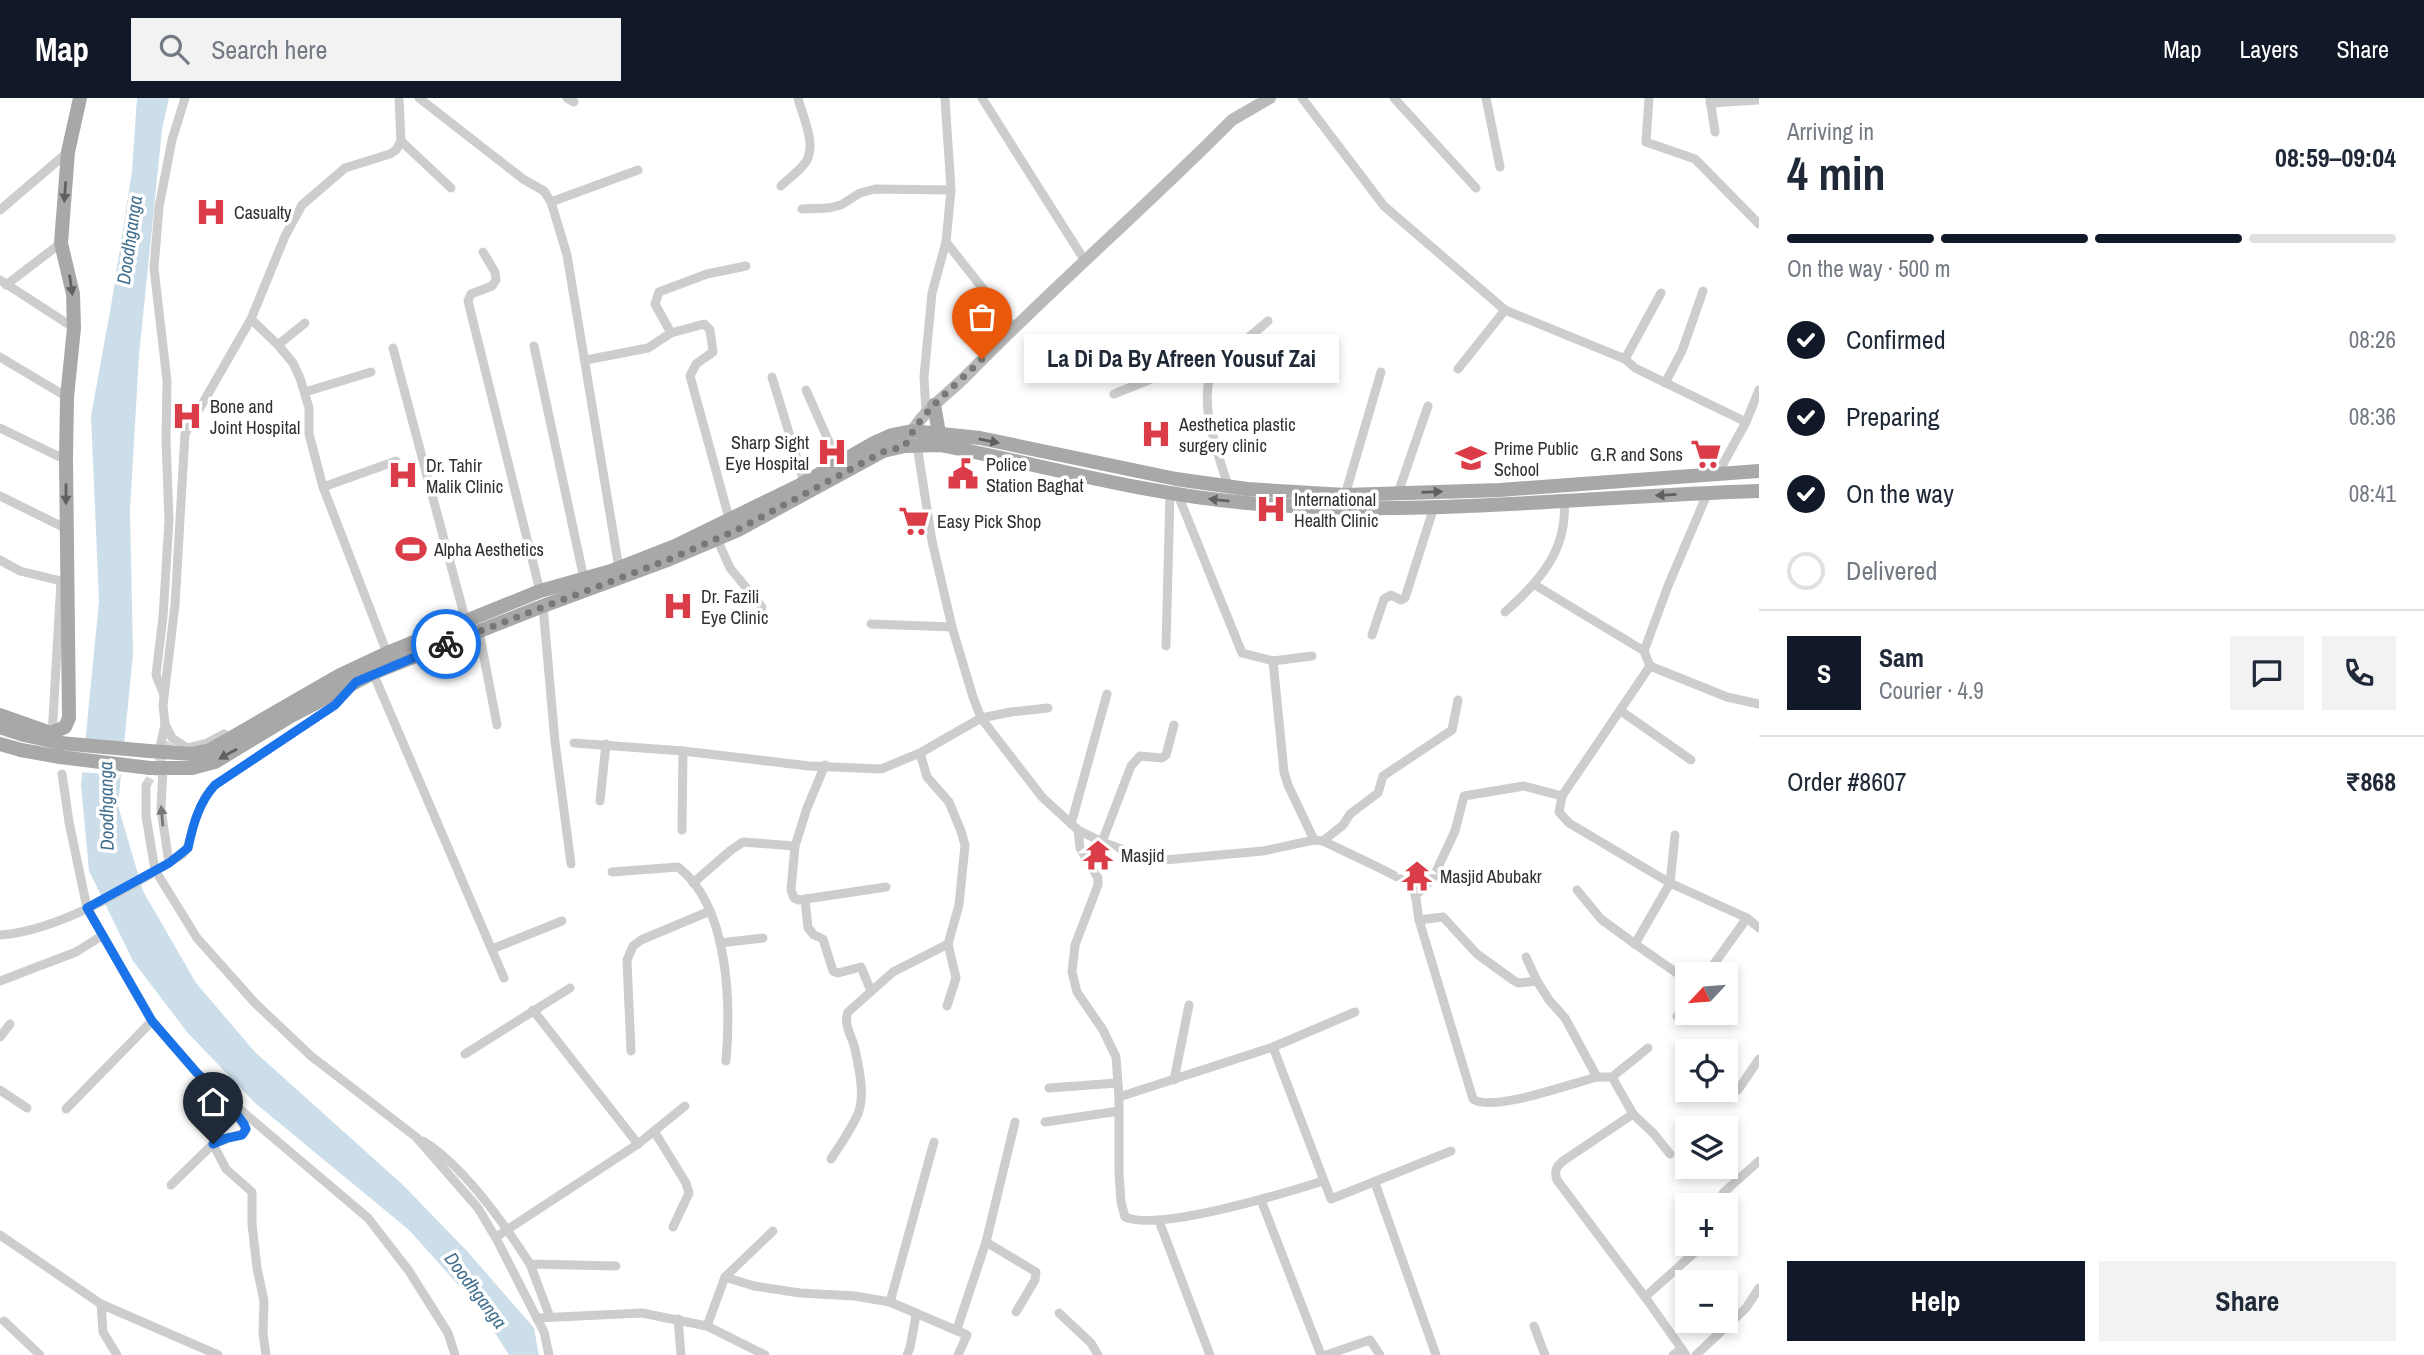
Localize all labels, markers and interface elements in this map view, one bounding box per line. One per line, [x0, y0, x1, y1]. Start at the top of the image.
search box [131, 18, 621, 81]
text: Map [35, 27, 89, 71]
icon: search [155, 30, 193, 68]
text: Search here [211, 32, 327, 67]
text: Map [2163, 33, 2201, 65]
text: Layers [2239, 33, 2298, 65]
text: Share [2336, 33, 2389, 65]
text: Arriving in [1787, 116, 1874, 147]
text: 08:59–09:04 [2275, 140, 2396, 175]
text: 4 min [1787, 142, 1886, 204]
one-way arrow [59, 182, 70, 204]
water label: Doodhganga [110, 194, 148, 286]
hospital icon: Casualty [194, 195, 228, 229]
place label: Casualty [234, 200, 292, 225]
text: On the way · 500 m [1787, 253, 1951, 284]
one-way arrow [66, 274, 77, 296]
pin [952, 287, 1012, 359]
icon: bag [963, 298, 1001, 336]
icon: check [1787, 321, 1825, 359]
text: Confirmed [1846, 322, 1946, 357]
text: 08:26 [2349, 324, 2396, 355]
callout: La Di Da By Afreen Yousuf Zai [1024, 334, 1339, 384]
text: La Di Da By Afreen Yousuf Zai [1047, 343, 1316, 374]
place label: Bone and Joint Hospital [210, 394, 300, 440]
icon: check [1787, 398, 1825, 436]
hospital icon: Bone and Joint Hospital [170, 399, 204, 433]
text: Preparing [1846, 399, 1940, 434]
text: 08:36 [2349, 401, 2396, 432]
place label: Aesthetica plastic surgery clinic [1178, 412, 1296, 458]
hospital icon: Aesthetica plastic surgery clinic [1139, 417, 1173, 451]
place label: Sharp Sight Eye Hospital [725, 430, 809, 476]
hospital icon: Sharp Sight Eye Hospital [815, 435, 849, 469]
one-way arrow [978, 435, 1000, 446]
place label: Prime Public School [1494, 436, 1579, 482]
supermarket icon: G.R and Sons [1689, 437, 1723, 471]
school or university icon: Prime Public School [1454, 441, 1488, 475]
place label: G.R and Sons [1590, 442, 1683, 467]
place label: Police Station Baghat [986, 452, 1084, 498]
place label: Dr. Tahir Malik Clinic [426, 453, 503, 499]
public building icon: Police Station Baghat [946, 457, 980, 491]
hospital icon: Dr. Tahir Malik Clinic [386, 458, 420, 492]
icon: check [1787, 475, 1825, 513]
text: On the way [1846, 476, 1954, 511]
text: 08:41 [2349, 478, 2396, 509]
one-way arrow [61, 484, 72, 506]
place label: International Health Clinic [1294, 487, 1379, 533]
one-way arrow [1422, 487, 1444, 498]
one-way arrow [1655, 490, 1677, 501]
hospital icon: International Health Clinic [1254, 492, 1288, 526]
one-way arrow [1208, 494, 1230, 505]
supermarket icon: Easy Pick Shop [897, 504, 931, 538]
place label: Easy Pick Shop [937, 509, 1041, 534]
sports icon: Alpha Aesthetics [394, 532, 428, 566]
place label: Alpha Aesthetics [433, 537, 544, 562]
text: Delivered [1846, 553, 1937, 588]
place label: Dr. Fazili Eye Clinic [701, 584, 768, 630]
hospital icon: Dr. Fazili Eye Clinic [661, 589, 695, 623]
courier [411, 609, 481, 679]
icon: bike [427, 625, 465, 663]
button: chat [2230, 636, 2304, 710]
button: phone [2322, 636, 2396, 710]
text: Sam [1879, 640, 1924, 675]
text: S [1817, 656, 1831, 691]
text: Courier · 4.9 [1879, 675, 1984, 706]
one-way arrow [218, 748, 238, 760]
water label: Doodhganga [92, 761, 120, 851]
text: Order #8607 [1787, 764, 1907, 799]
text: ₹868 [2345, 764, 2396, 799]
one-way arrow [156, 804, 167, 826]
temple icon: Masjid [1081, 838, 1115, 872]
place label: Masjid [1121, 843, 1164, 868]
temple icon: Masjid Abubakr [1400, 859, 1434, 893]
place label: Masjid Abubakr [1440, 864, 1542, 889]
north arrow [1675, 962, 1738, 1026]
map controls [1675, 962, 1738, 1333]
button: locate [1675, 1039, 1738, 1102]
pin [183, 1072, 243, 1144]
icon: home [194, 1083, 232, 1121]
button: layers [1675, 1116, 1738, 1179]
button: + [1675, 1193, 1738, 1256]
water label: Doodhganga [439, 1247, 513, 1334]
button: Help [1787, 1261, 2085, 1341]
button: Share [2099, 1261, 2396, 1341]
button: − [1675, 1270, 1738, 1333]

